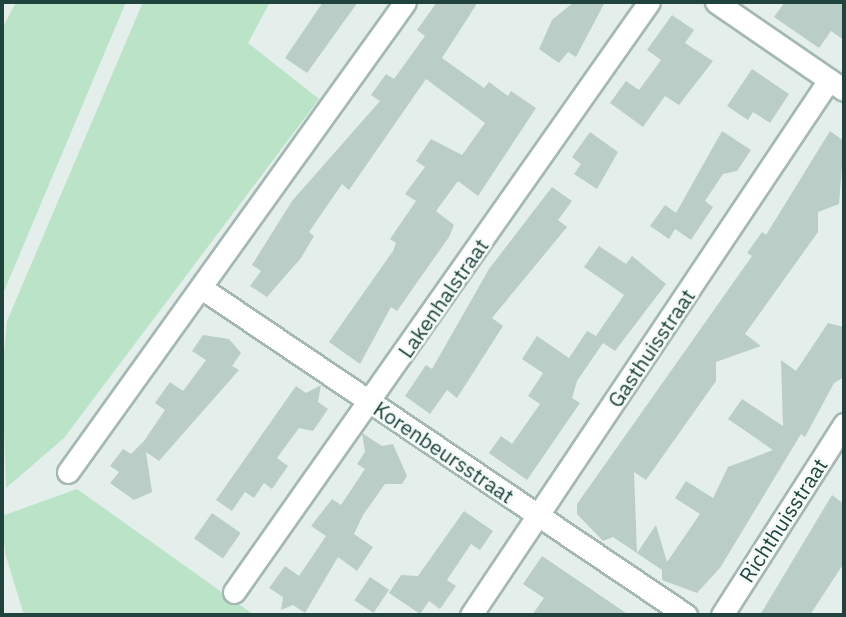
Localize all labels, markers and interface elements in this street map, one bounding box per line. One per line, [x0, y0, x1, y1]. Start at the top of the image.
street label: Lakenhalstraat [393, 234, 493, 362]
street label: Gasthuisstraat [602, 284, 700, 412]
street label: Korenbeursstraat [369, 396, 519, 508]
street label: Richthuisstraat [734, 453, 832, 587]

